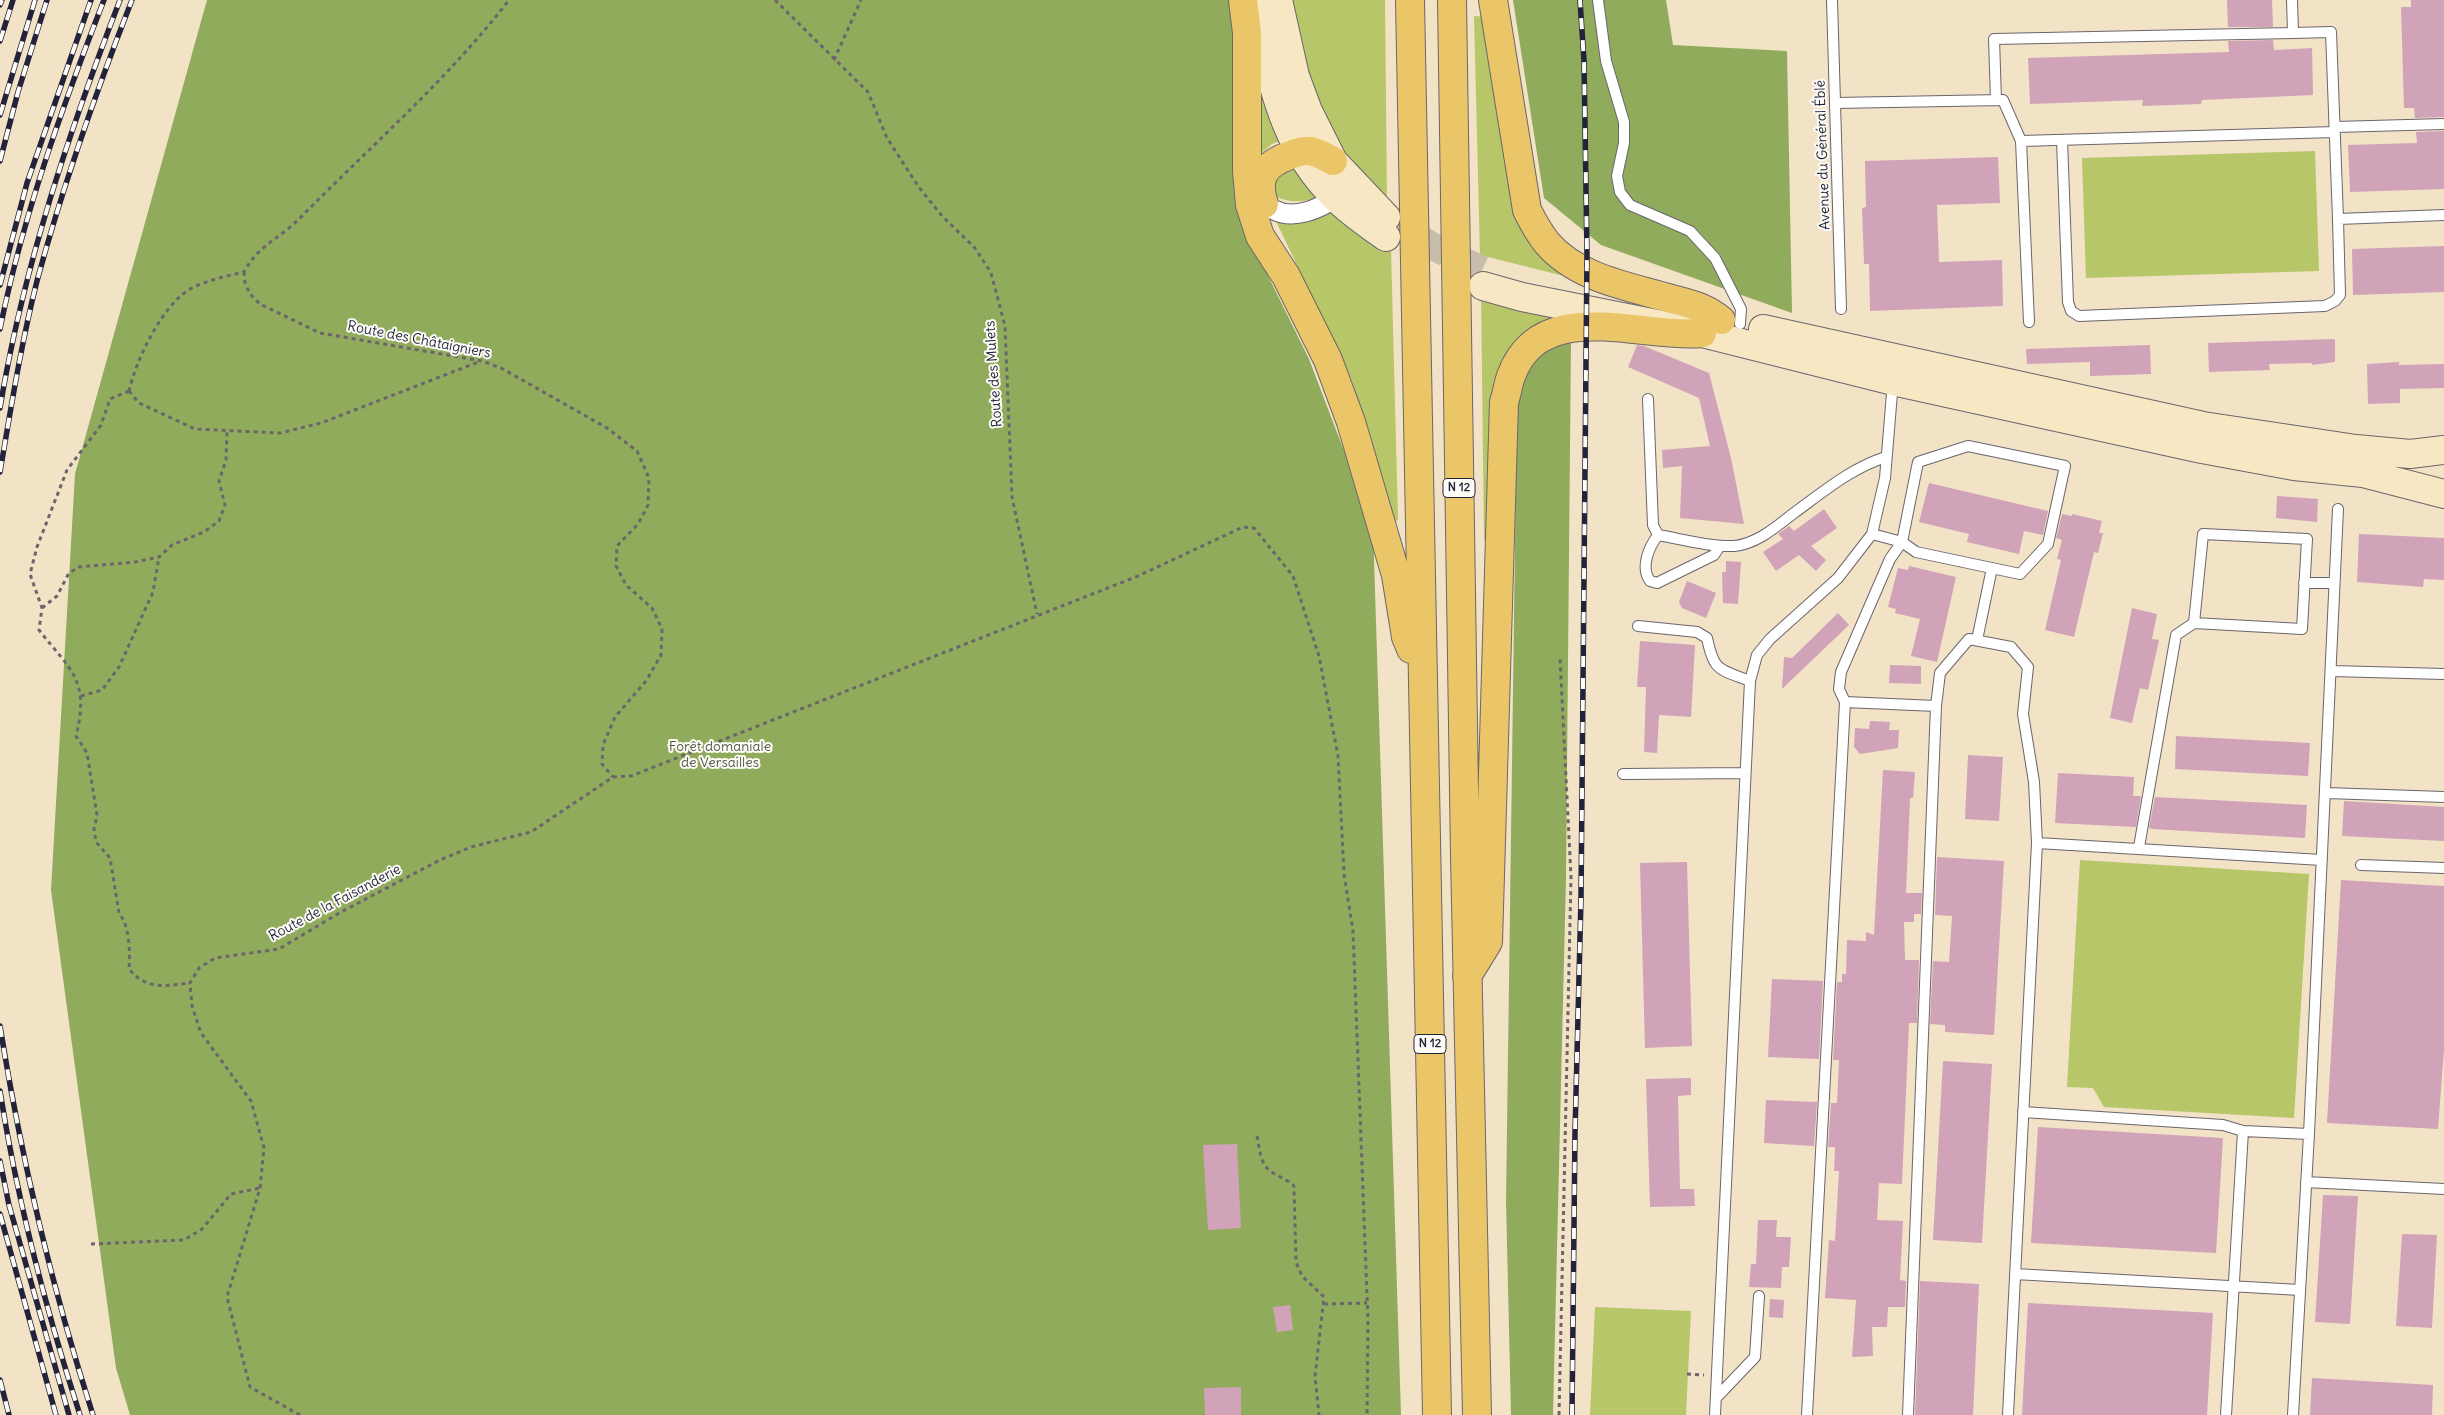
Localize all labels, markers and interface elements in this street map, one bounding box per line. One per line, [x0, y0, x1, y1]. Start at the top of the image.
street label: Avenue du Général Éblé [1812, 80, 1834, 230]
street label: Route des Châtaigniers [346, 318, 492, 362]
street label: Route des Mulets [982, 320, 1006, 428]
road number: N 12 [1443, 478, 1475, 498]
park label: Forêt domaniale de Versailles [669, 739, 771, 772]
street label: Route de la Faisanderie [266, 861, 404, 945]
road number: N 12 [1414, 1034, 1446, 1054]

